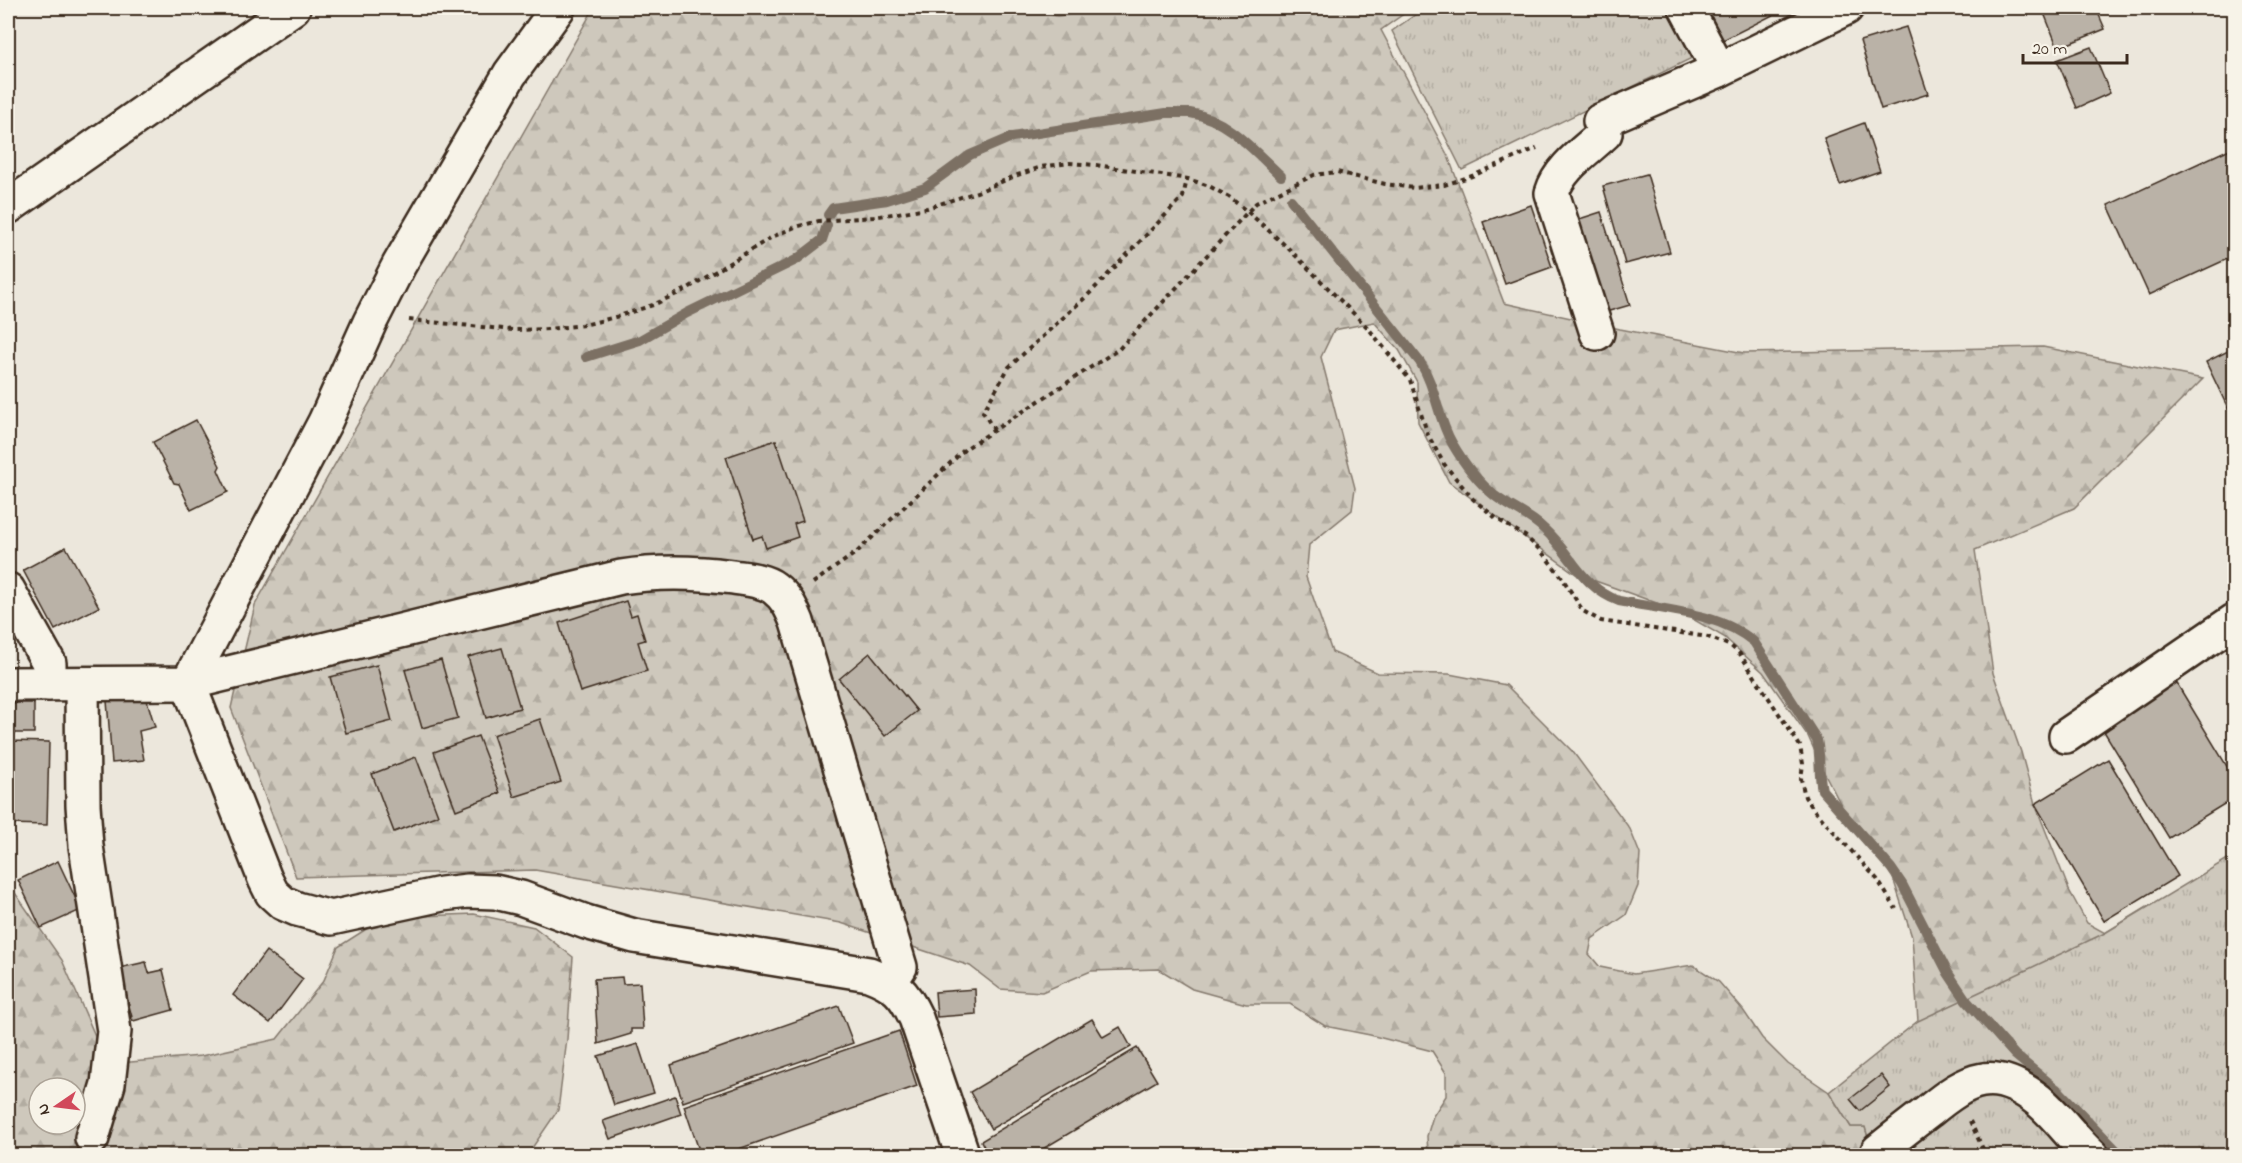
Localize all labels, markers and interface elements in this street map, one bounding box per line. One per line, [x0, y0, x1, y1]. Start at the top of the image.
scale bar [2023, 27, 2126, 65]
text: 20 m [2032, 37, 2067, 63]
north arrow [27, 1076, 87, 1136]
text: N [31, 1101, 57, 1117]

